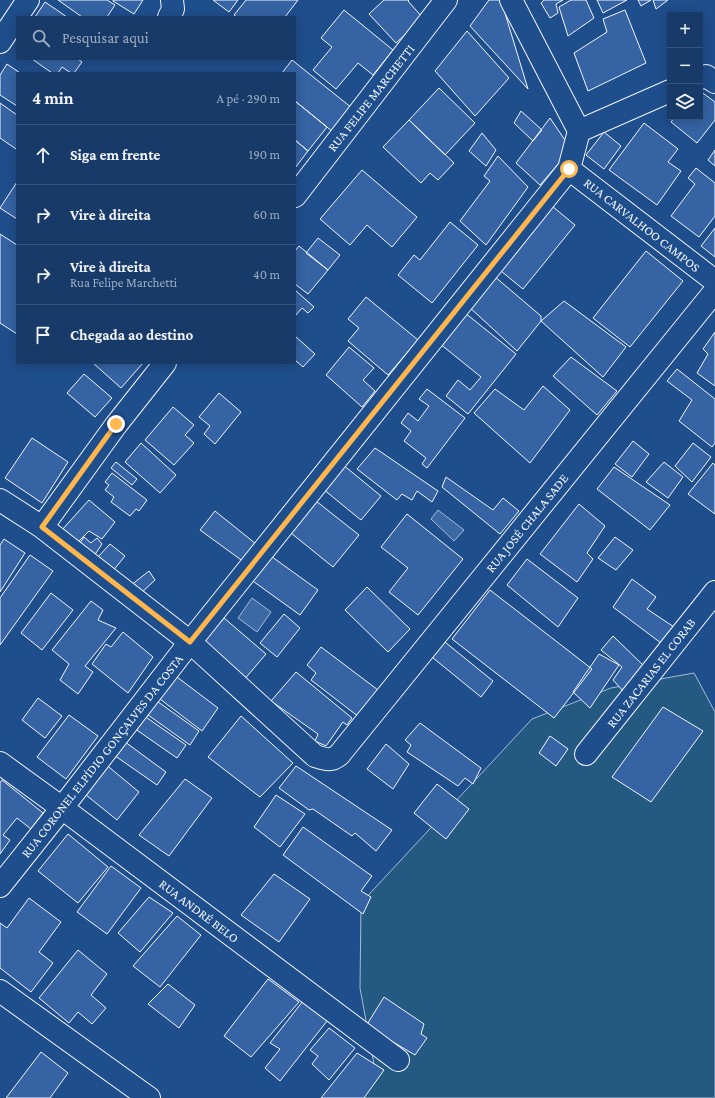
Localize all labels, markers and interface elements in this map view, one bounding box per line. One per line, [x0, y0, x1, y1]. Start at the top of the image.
map controls [667, 12, 703, 120]
button: + [667, 12, 703, 48]
search box [16, 16, 296, 60]
icon: search [30, 27, 52, 49]
text: Pesquisar aqui [62, 30, 149, 46]
street label: RUA FELIPE MARCHETTI [325, 41, 417, 154]
button: − [667, 48, 703, 84]
button: layers [667, 84, 703, 120]
text: 4 min [32, 89, 74, 108]
text: A pé · 290 m [217, 91, 280, 106]
icon: ahead [32, 144, 54, 166]
text: Siga em frente [70, 147, 160, 163]
text: 190 m [249, 147, 280, 162]
route start [560, 160, 578, 178]
street label: RUA CARVALHOO CAMPOS [581, 175, 703, 275]
icon: right [32, 204, 54, 226]
text: Vire à direita [70, 207, 151, 223]
text: 60 m [253, 207, 280, 222]
text: Vire à direita [70, 259, 151, 275]
icon: right [32, 264, 54, 286]
text: 40 m [253, 267, 280, 282]
text: Rua Felipe Marchetti [70, 275, 177, 290]
icon: arrive [32, 324, 54, 346]
text: Chegada ao destino [70, 327, 193, 343]
route end [107, 415, 125, 433]
street label: RUA JOSÉ CHALA SADE [483, 471, 571, 575]
street label: RUA ZACARIAS EL CORAB [604, 615, 698, 731]
street label: RUA CORONEL ELPÍDIO GONÇALVES DA COSTA [18, 651, 186, 861]
street label: RUA ANDRÉ BELO [156, 876, 242, 946]

